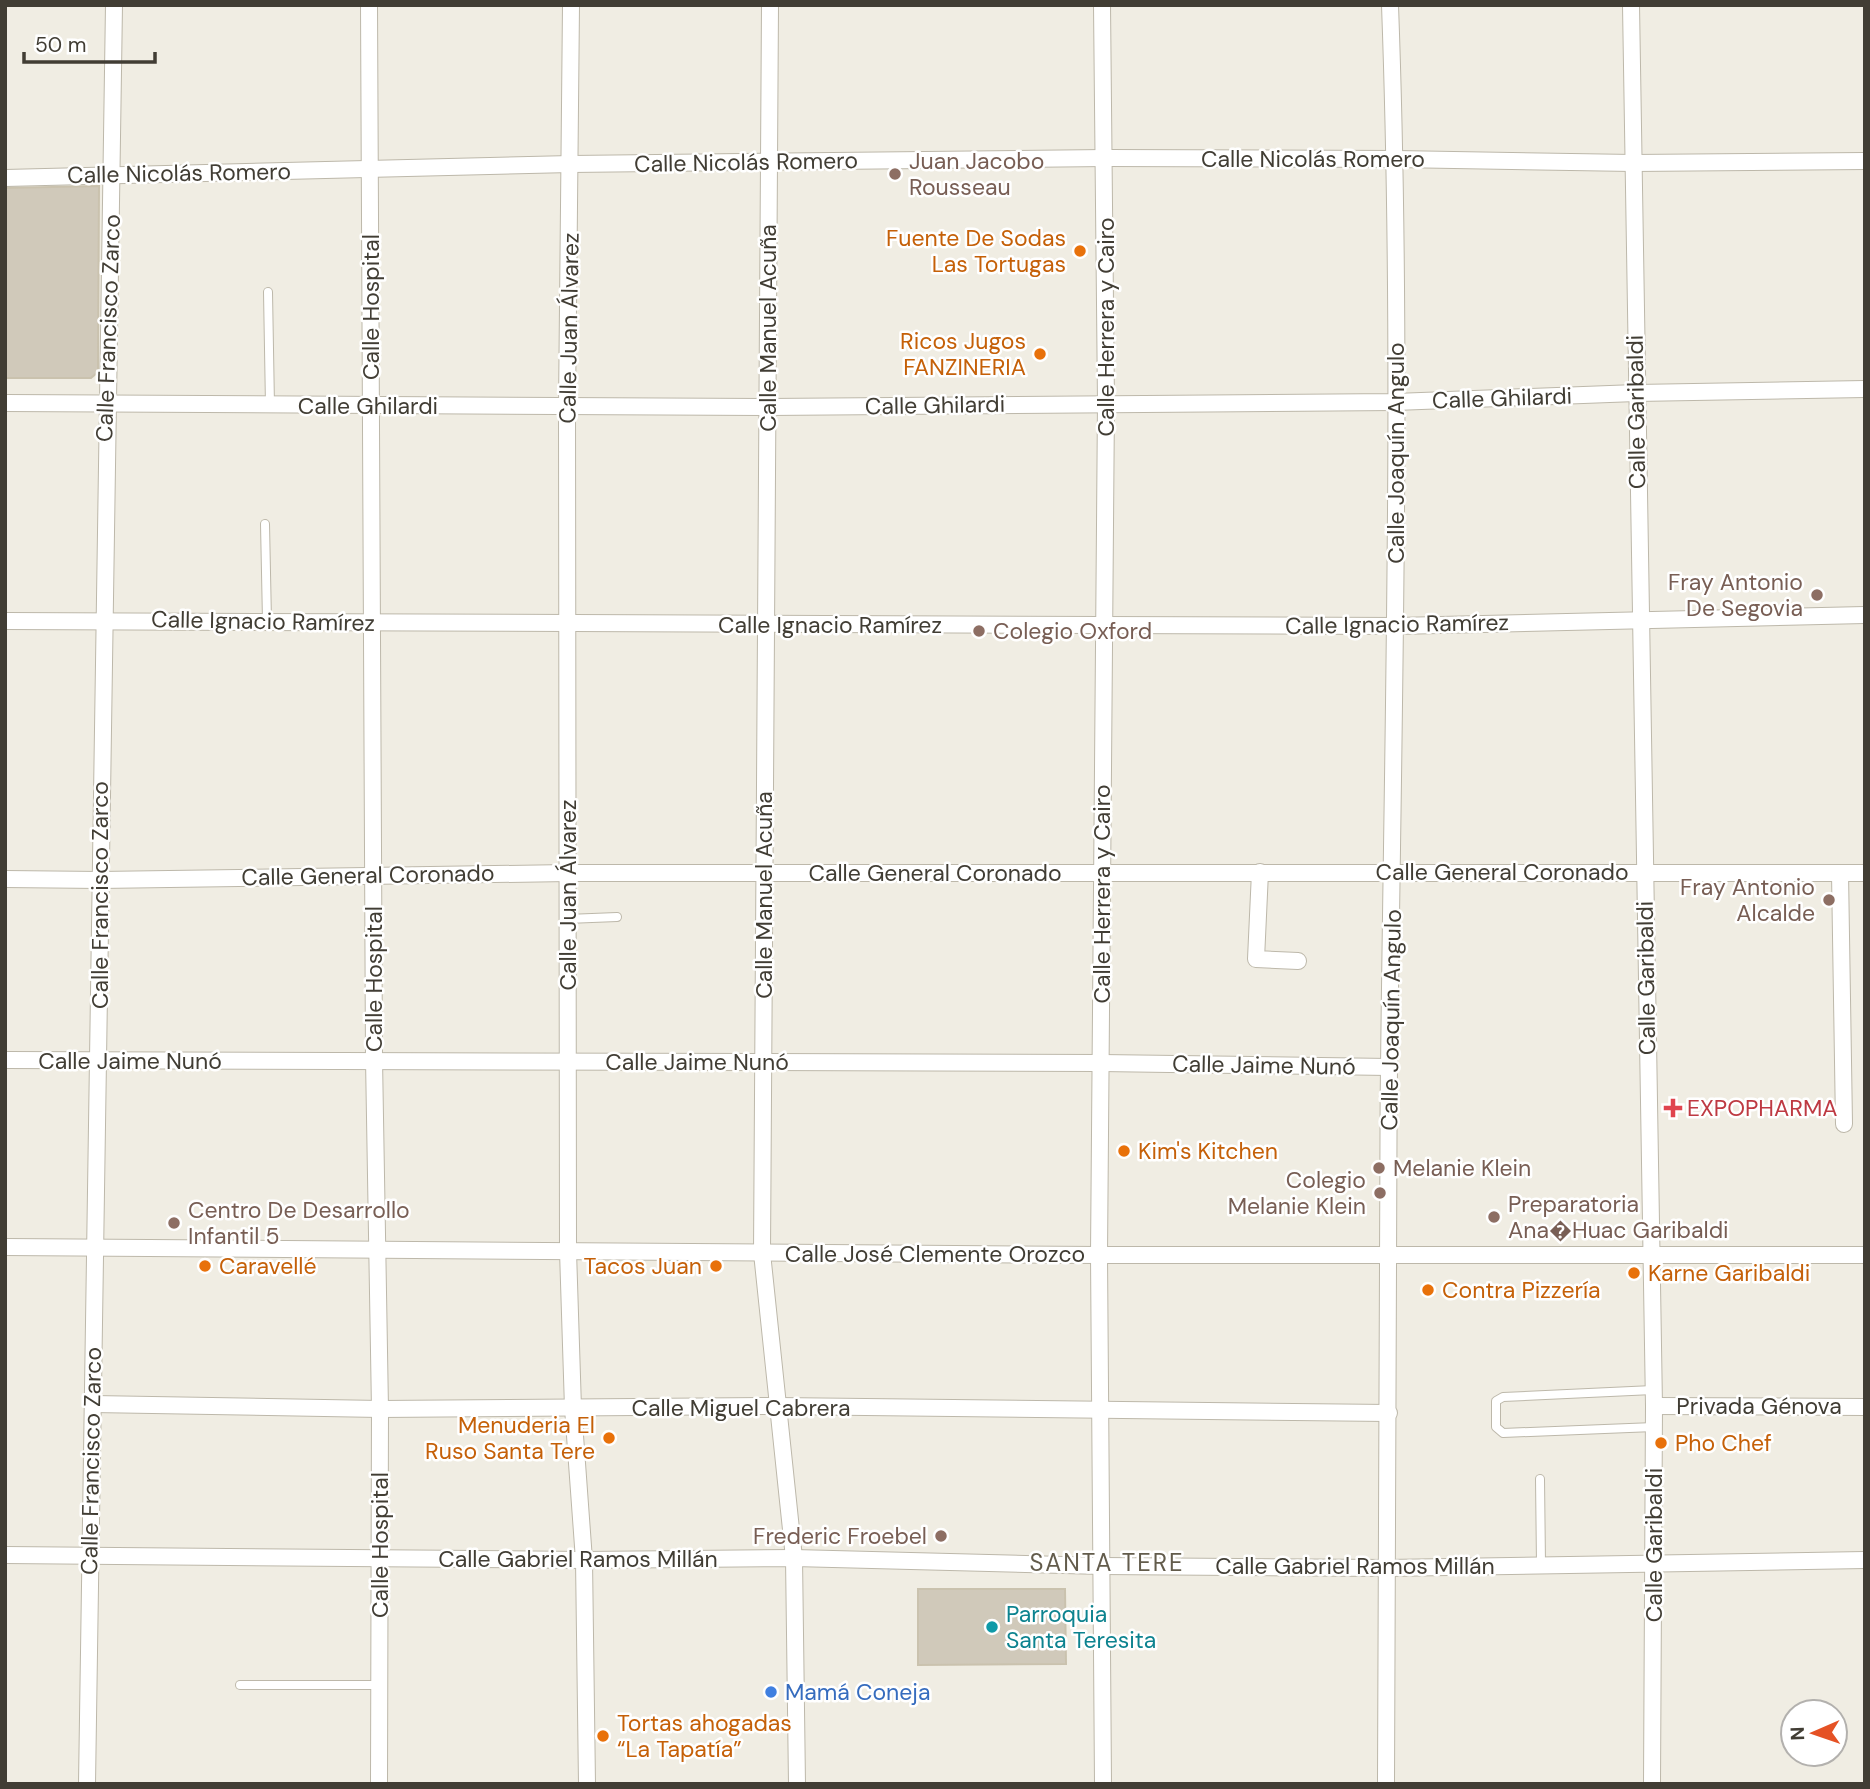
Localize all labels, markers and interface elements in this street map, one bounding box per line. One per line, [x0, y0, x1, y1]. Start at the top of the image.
scale bar [24, 21, 156, 65]
text: 50 m [35, 31, 86, 59]
street label: Calle Nicolás Romero [1201, 144, 1425, 174]
street label: Calle Nicolás Romero [634, 145, 858, 179]
place label: Juan Jacobo Rousseau [909, 146, 1044, 202]
street label: Calle Nicolás Romero [67, 156, 291, 190]
marker: Juan Jacobo Rousseau [887, 166, 903, 182]
street label: Calle Francisco Zarco [89, 214, 127, 442]
street label: Calle Herrera y Cairo [1091, 217, 1121, 437]
place label: Fuente De Sodas Las Tortugas [886, 223, 1066, 279]
street label: Calle Manuel Acuña [753, 224, 783, 432]
street label: Calle Juan Álvarez [552, 232, 586, 424]
street label: Calle Hospital [356, 234, 386, 380]
marker: Fuente De Sodas Las Tortugas [1072, 243, 1088, 259]
place label: Ricos Jugos FANZINERIA [900, 326, 1026, 382]
street label: Calle Garibaldi [1620, 335, 1652, 489]
street label: Calle Joaquín Angulo [1381, 342, 1411, 564]
marker: Ricos Jugos FANZINERIA [1032, 346, 1048, 362]
street label: Calle Ghilardi [1431, 381, 1573, 415]
street label: Calle Ghilardi [865, 389, 1005, 421]
street label: Calle Ghilardi [298, 391, 438, 421]
place label: Fray Antonio De Segovia [1668, 567, 1803, 623]
marker: Fray Antonio De Segovia [1809, 587, 1825, 603]
street label: Calle Ignacio Ramírez [151, 604, 375, 638]
street label: Calle Ignacio Ramírez [1285, 607, 1509, 641]
street label: Calle Ignacio Ramírez [718, 610, 942, 640]
place label: Colegio Oxford [993, 616, 1152, 646]
marker: Colegio Oxford [971, 623, 987, 639]
street label: Calle Francisco Zarco [85, 781, 115, 1009]
street label: Calle Herrera y Cairo [1087, 784, 1117, 1004]
street label: Calle Manuel Acuña [749, 791, 779, 999]
street label: Calle Juan Álvarez [553, 799, 583, 991]
street label: Calle General Coronado [1375, 857, 1629, 887]
street label: Calle General Coronado [241, 858, 495, 892]
street label: Calle General Coronado [808, 858, 1062, 888]
place label: Fray Antonio Alcalde [1680, 872, 1815, 928]
marker: Fray Antonio Alcalde [1821, 892, 1837, 908]
street label: Calle Garibaldi [1630, 901, 1662, 1055]
street label: Calle Hospital [359, 906, 389, 1052]
street label: Calle Joaquín Angulo [1374, 909, 1408, 1131]
street label: Calle Jaime Nunó [38, 1046, 222, 1076]
street label: Calle Jaime Nunó [605, 1047, 789, 1077]
street label: Calle Jaime Nunó [1172, 1048, 1356, 1082]
place label: EXPOPHARMA [1687, 1093, 1838, 1123]
marker: EXPOPHARMA [1665, 1100, 1681, 1116]
place label: Kim's Kitchen [1138, 1136, 1278, 1166]
marker: Kim's Kitchen [1116, 1143, 1132, 1159]
place label: Melanie Klein [1393, 1153, 1531, 1183]
marker: Melanie Klein [1371, 1160, 1387, 1176]
place label: Colegio Melanie Klein [1228, 1165, 1366, 1221]
marker: Colegio Melanie Klein [1372, 1185, 1388, 1201]
place label: Preparatoria Ana�Huac Garibaldi [1508, 1189, 1729, 1245]
place label: Centro De Desarrollo Infantil 5 [188, 1195, 410, 1251]
marker: Preparatoria Ana�Huac Garibaldi [1486, 1209, 1502, 1225]
marker: Centro De Desarrollo Infantil 5 [166, 1215, 182, 1231]
street label: Calle José Clemente Orozco [785, 1239, 1085, 1269]
place label: Caravellé [219, 1251, 317, 1281]
place label: Tacos Juan [583, 1251, 702, 1281]
marker: Caravellé [197, 1258, 213, 1274]
marker: Tacos Juan [708, 1258, 724, 1274]
place label: Karne Garibaldi [1648, 1258, 1810, 1288]
marker: Karne Garibaldi [1626, 1265, 1642, 1281]
place label: Contra Pizzería [1442, 1275, 1601, 1305]
marker: Contra Pizzería [1420, 1282, 1436, 1298]
street label: Calle Francisco Zarco [74, 1347, 108, 1575]
street label: Privada Génova [1676, 1391, 1842, 1421]
street label: Calle Miguel Cabrera [631, 1393, 851, 1423]
place label: Menuderia El Ruso Santa Tere [425, 1410, 595, 1466]
place label: Pho Chef [1675, 1428, 1772, 1458]
marker: Menuderia El Ruso Santa Tere [601, 1430, 617, 1446]
marker: Pho Chef [1653, 1435, 1669, 1451]
street label: Calle Garibaldi [1639, 1468, 1669, 1622]
street label: Calle Hospital [365, 1472, 395, 1618]
place label: Frederic Froebel [753, 1521, 927, 1551]
marker: Frederic Froebel [933, 1528, 949, 1544]
street label: Calle Gabriel Ramos Millán [438, 1544, 718, 1574]
district label: SANTA TERE [1029, 1547, 1185, 1578]
street label: Calle Gabriel Ramos Millán [1215, 1551, 1495, 1581]
place label: Parroquia Santa Teresita [1006, 1599, 1156, 1655]
marker: Parroquia Santa Teresita [984, 1619, 1000, 1635]
place label: Mamá Coneja [785, 1677, 930, 1707]
marker: Mamá Coneja [763, 1684, 779, 1700]
north arrow [1779, 1698, 1849, 1768]
place label: Tortas ahogadas “La Tapatía” [617, 1708, 792, 1764]
text: N [1785, 1726, 1810, 1741]
marker: Tortas ahogadas “La Tapatía” [595, 1728, 611, 1744]

